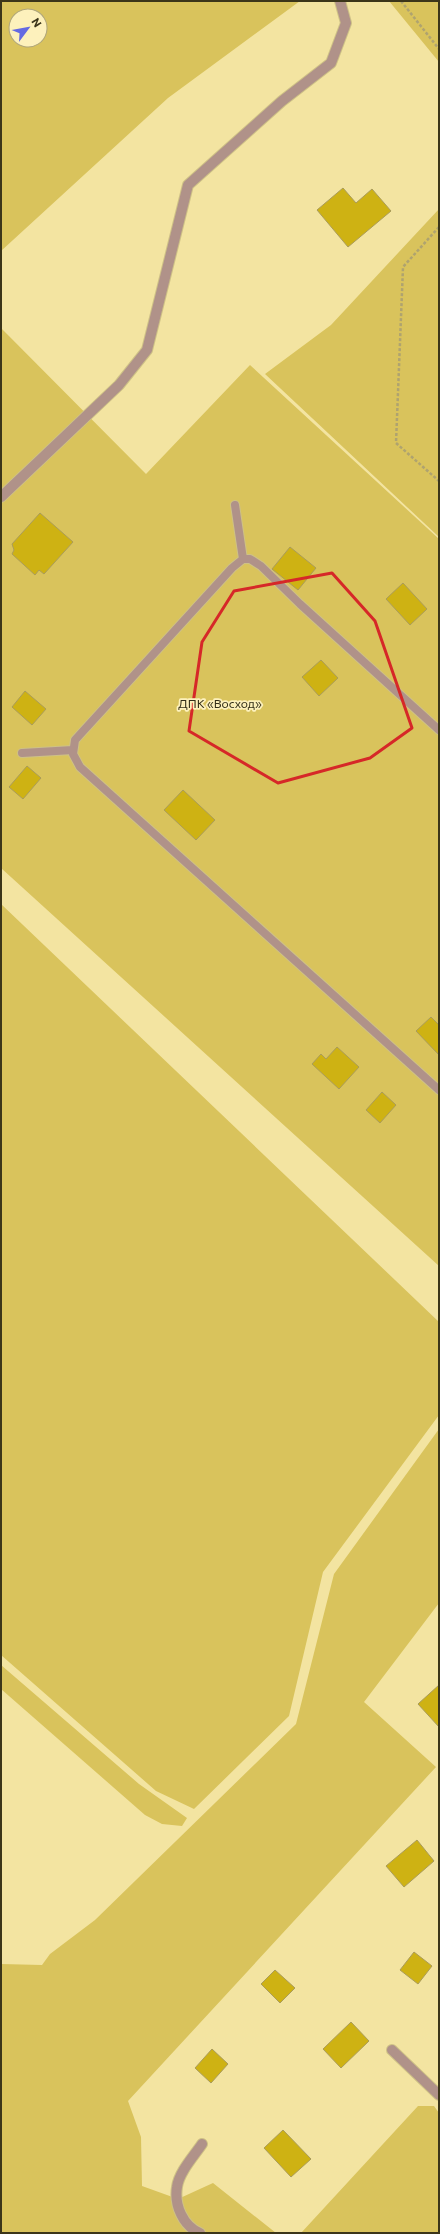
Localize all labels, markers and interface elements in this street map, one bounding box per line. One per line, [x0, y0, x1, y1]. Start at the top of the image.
north arrow [8, 8, 48, 48]
text: N [29, 15, 45, 29]
park label: ДПК «Восход» [178, 696, 262, 710]

